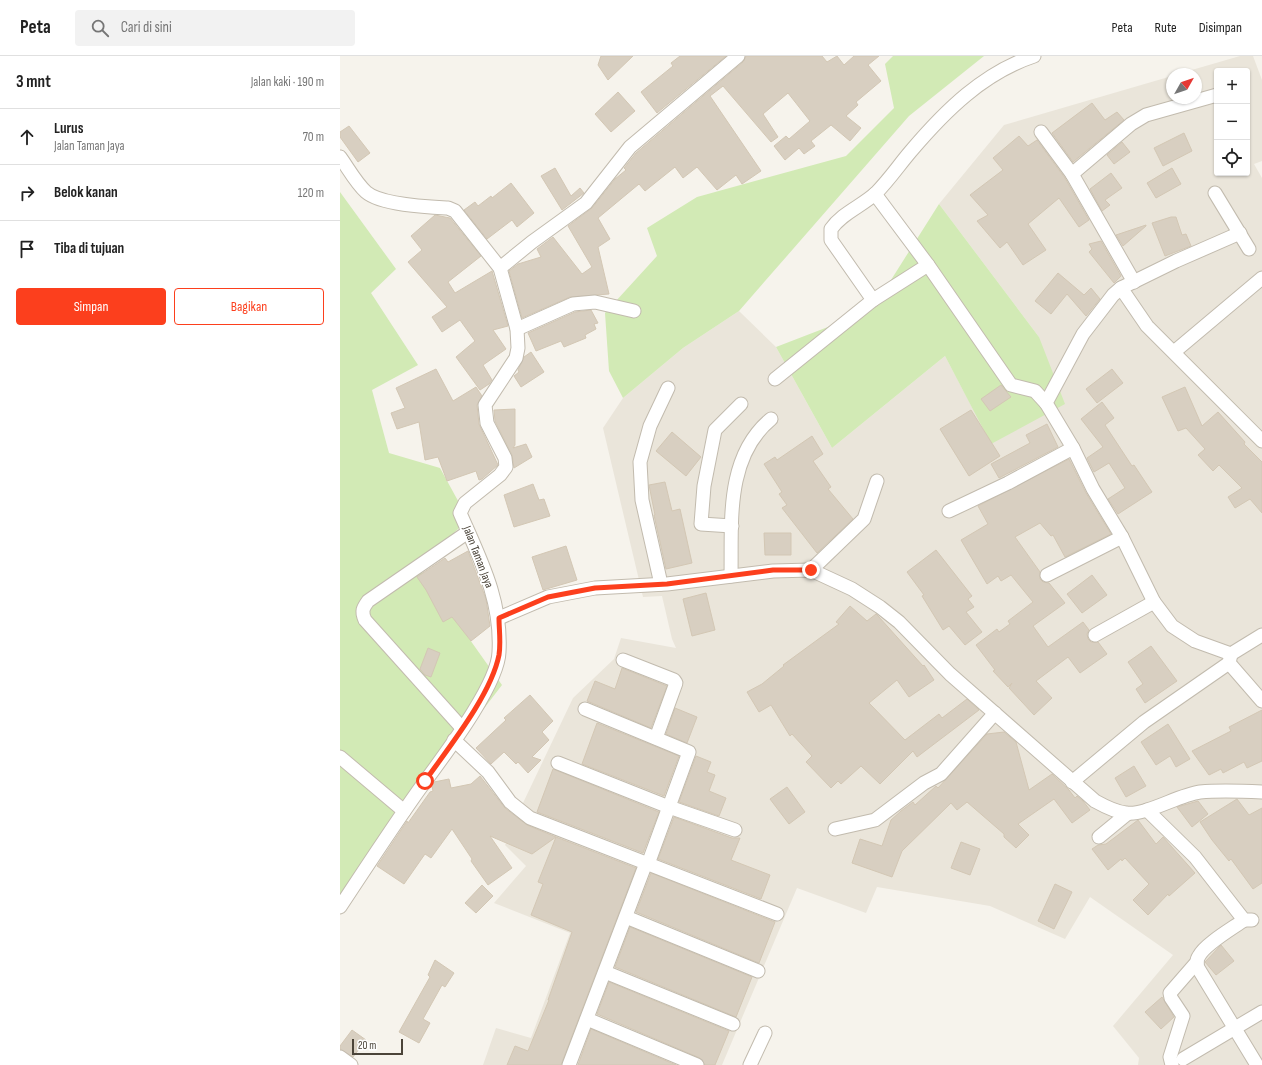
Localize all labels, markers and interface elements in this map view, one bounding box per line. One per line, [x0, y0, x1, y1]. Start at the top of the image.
search box [75, 10, 355, 46]
text: Peta [20, 16, 51, 39]
icon: search [89, 17, 111, 39]
text: Cari di sini [121, 18, 172, 37]
text: Peta [1112, 19, 1133, 36]
text: Rute [1155, 19, 1177, 36]
text: Disimpan [1199, 19, 1242, 36]
north arrow [1166, 68, 1202, 104]
map controls [1214, 68, 1250, 176]
button: + [1214, 68, 1250, 104]
text: 3 mnt [16, 72, 51, 92]
text: Jalan kaki · 190 m [251, 74, 324, 90]
button: − [1214, 104, 1250, 140]
text: Lurus [54, 119, 83, 138]
icon: ahead [16, 126, 38, 148]
text: 70 m [303, 129, 324, 145]
text: Jalan Taman Jaya [54, 138, 125, 154]
button: locate [1214, 140, 1250, 176]
icon: right [16, 182, 38, 204]
text: Belok kanan [54, 183, 118, 202]
text: 120 m [298, 185, 324, 201]
icon: arrive [16, 238, 38, 260]
text: Tiba di tujuan [54, 239, 124, 258]
button: Simpan [16, 288, 166, 325]
button: Bagikan [174, 288, 324, 325]
street label: Jalan Taman Jaya [459, 523, 497, 590]
route end [802, 561, 820, 579]
route start [416, 772, 434, 790]
scale bar [352, 1037, 403, 1056]
text: 20 m [358, 1039, 376, 1052]

